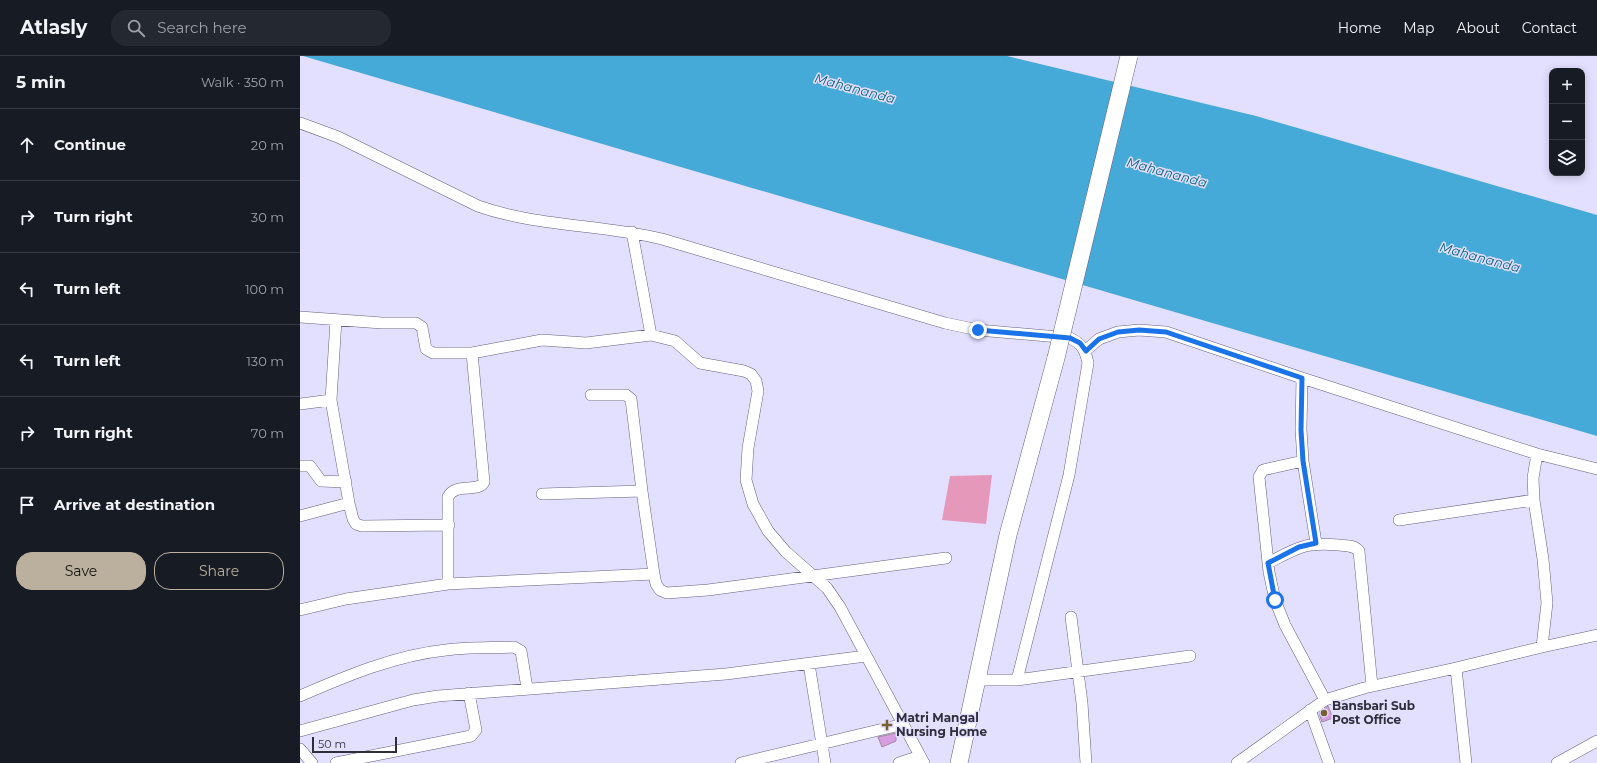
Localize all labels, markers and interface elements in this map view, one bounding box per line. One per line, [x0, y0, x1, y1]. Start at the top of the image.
search box [111, 10, 391, 46]
text: Atlasly [20, 16, 87, 39]
icon: search [125, 17, 147, 39]
text: Search here [157, 18, 247, 37]
text: Home [1338, 19, 1381, 37]
text: Map [1403, 19, 1434, 37]
text: About [1456, 19, 1500, 37]
text: Contact [1522, 19, 1577, 37]
map controls [1549, 68, 1585, 176]
button: + [1549, 68, 1585, 104]
water label: Mahananda [813, 70, 897, 106]
text: 5 min [16, 72, 66, 92]
text: Walk · 350 m [201, 74, 284, 90]
button: − [1549, 104, 1585, 140]
icon: ahead [16, 134, 38, 156]
text: Continue [54, 135, 126, 154]
text: 20 m [251, 137, 284, 153]
button: layers [1549, 140, 1585, 176]
water label: Mahananda [1125, 154, 1209, 190]
icon: right [16, 206, 38, 228]
text: Turn right [54, 207, 133, 226]
text: 30 m [251, 209, 284, 225]
water label: Mahananda [1438, 239, 1522, 275]
icon: left [16, 278, 38, 300]
text: Turn left [54, 279, 121, 298]
text: 100 m [245, 281, 284, 297]
route end [969, 321, 987, 339]
icon: left [16, 350, 38, 372]
text: Turn left [54, 351, 121, 370]
text: 130 m [246, 353, 284, 369]
icon: right [16, 422, 38, 444]
text: Turn right [54, 423, 133, 442]
text: 70 m [251, 425, 284, 441]
icon: arrive [16, 494, 38, 516]
text: Arrive at destination [54, 495, 215, 514]
button: Save [16, 552, 146, 590]
button: Share [154, 552, 284, 590]
route start [1266, 591, 1284, 609]
place label: Bansbari Sub Post Office [1332, 698, 1415, 727]
marker: Bansbari Sub Post Office [1319, 708, 1329, 718]
place label: Matri Mangal Nursing Home [896, 710, 987, 739]
marker: Matri Mangal Nursing Home [881, 719, 893, 731]
scale bar [312, 735, 397, 754]
text: 50 m [318, 737, 346, 751]

